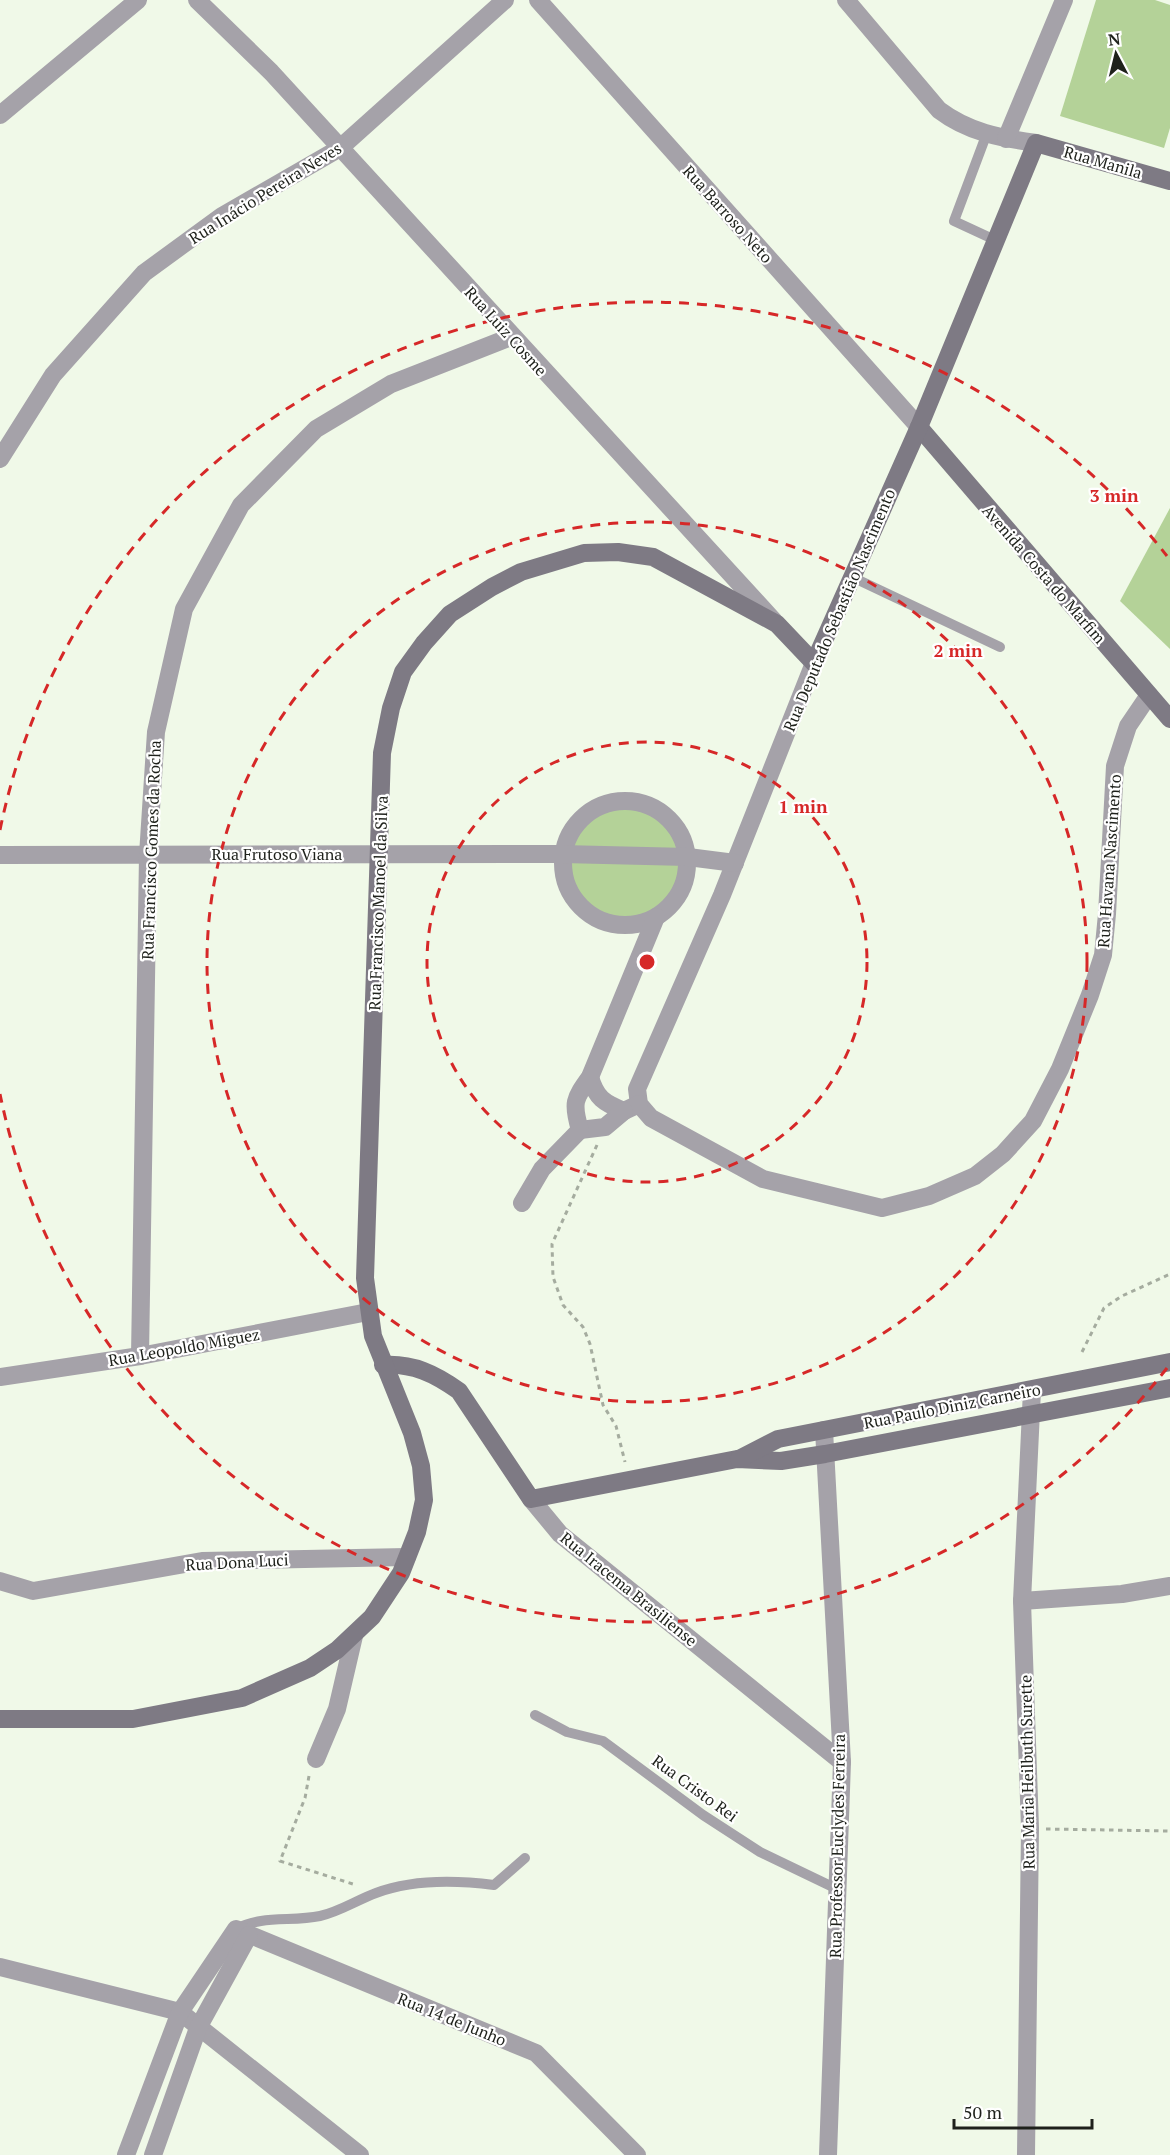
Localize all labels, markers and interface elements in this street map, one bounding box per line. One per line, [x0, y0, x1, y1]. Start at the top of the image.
north arrow [1086, 24, 1146, 84]
text: N [1107, 27, 1122, 51]
street label: Rua Inácio Pereira Neves [185, 137, 346, 249]
street label: Rua Manila [1061, 140, 1145, 184]
street label: Rua Barroso Neto [678, 160, 778, 268]
street label: Rua Luiz Cosme [460, 282, 552, 380]
text: 3 min [1089, 483, 1139, 507]
street label: Rua Deputado Sebastião Nascimento [778, 485, 900, 735]
street label: Avenida Costa do Marfim [977, 500, 1111, 648]
text: 2 min [933, 638, 983, 662]
street label: Rua Francisco Gomes da Rocha [136, 740, 166, 960]
street label: Rua Havana Nascimento [1092, 773, 1126, 948]
text: 1 min [778, 794, 828, 818]
street label: Rua Francisco Manoel da Silva [363, 795, 393, 1011]
street label: Rua Frutoso Viana [212, 843, 342, 865]
centre of rings [637, 952, 657, 972]
street label: Rua Leopoldo Miguez [107, 1323, 261, 1371]
street label: Rua Paulo Diniz Carneiro [862, 1378, 1042, 1434]
street label: Rua Iracema Brasiliense [556, 1527, 702, 1651]
street label: Rua Dona Luci [185, 1548, 289, 1576]
street label: Rua Maria Heilbuth Surette [1014, 1675, 1040, 1869]
street label: Rua Professor Euclydes Ferreira [824, 1734, 850, 1958]
street label: Rua Cristo Rei [648, 1749, 742, 1827]
street label: Rua 14 de Junho [394, 1987, 510, 2051]
scale bar [954, 2092, 1092, 2130]
text: 50 m [963, 2100, 1003, 2124]

